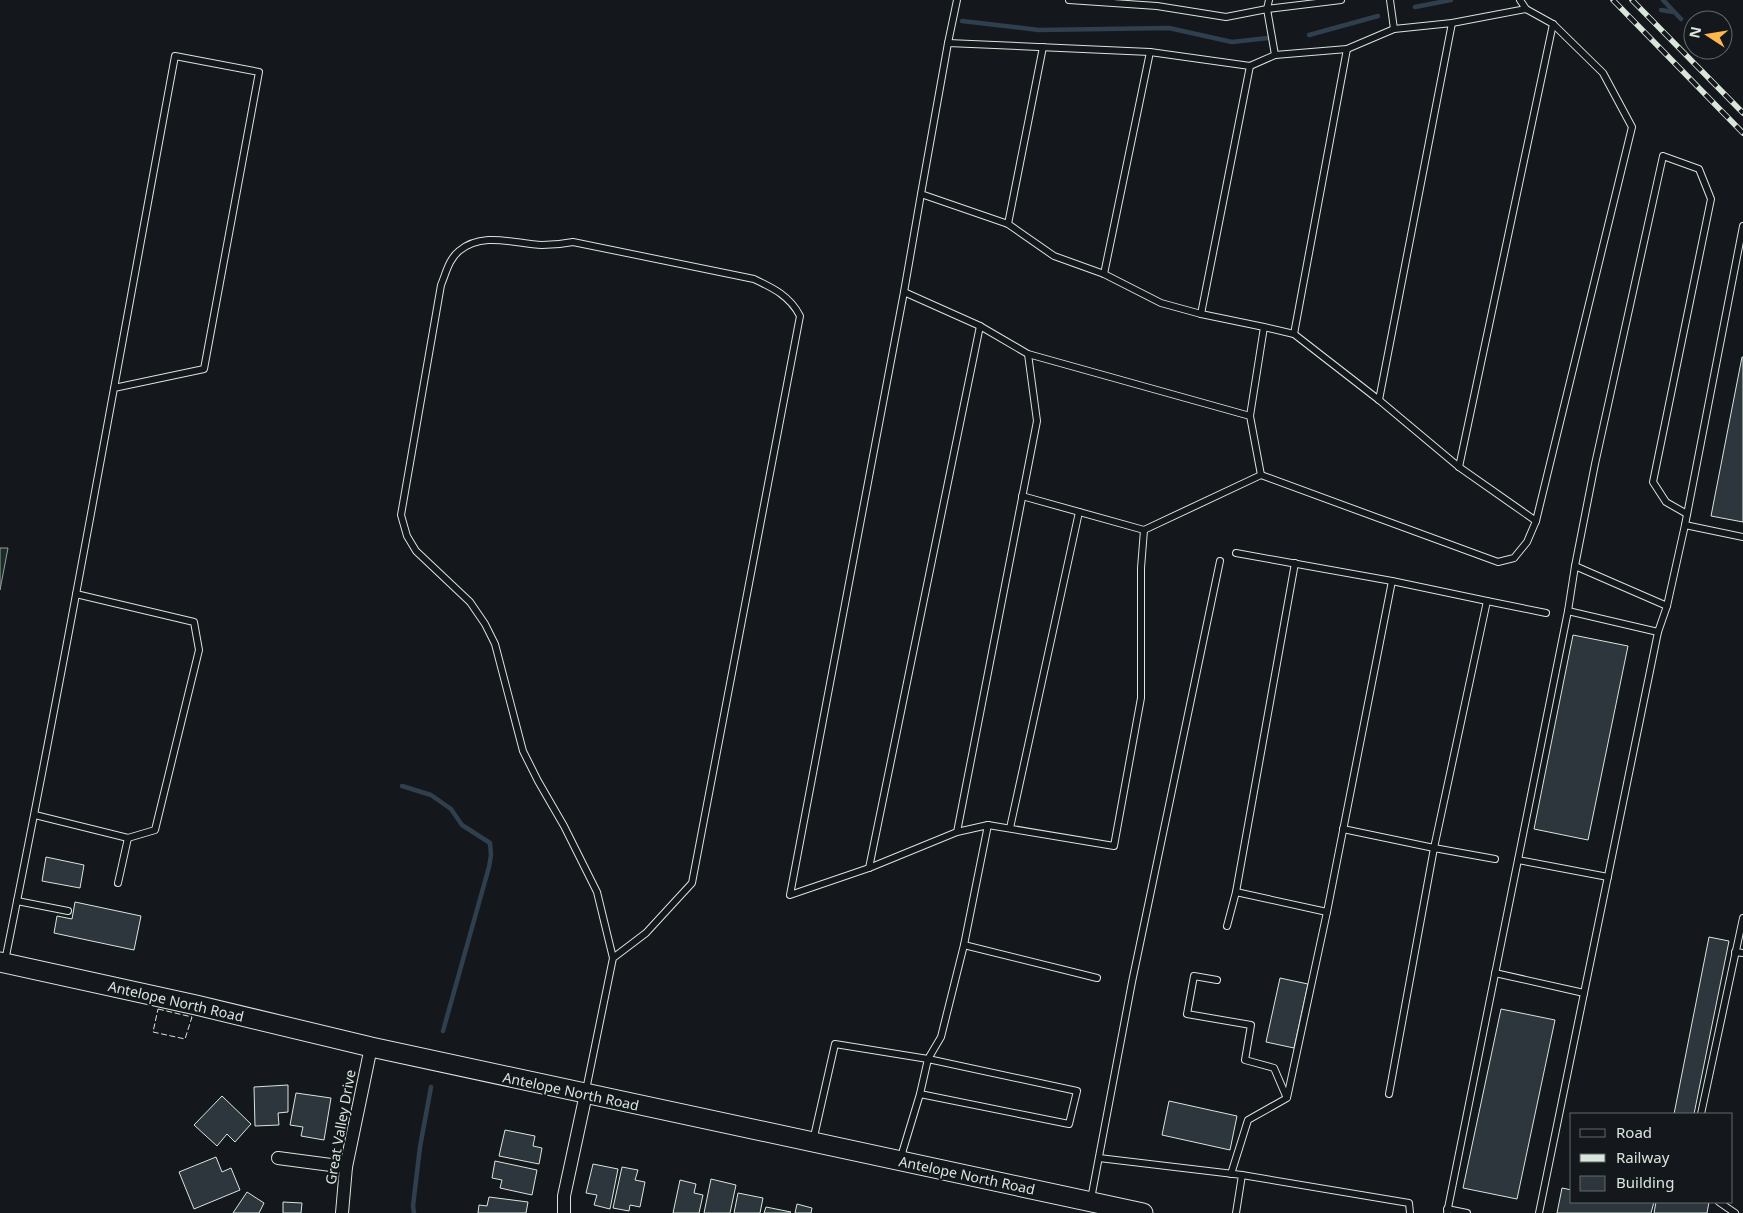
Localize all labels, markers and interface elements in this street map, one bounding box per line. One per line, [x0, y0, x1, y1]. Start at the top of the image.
north arrow [1683, 10, 1733, 60]
text: N [1684, 25, 1705, 40]
street label: Antelope North Road [106, 976, 246, 1026]
street label: Antelope North Road [501, 1067, 641, 1115]
street label: Great Valley Drive [321, 1068, 359, 1186]
legend [1570, 1113, 1733, 1203]
text: Road [1616, 1122, 1652, 1142]
text: Railway [1616, 1147, 1670, 1167]
street label: Antelope North Road [897, 1151, 1037, 1199]
text: Building [1616, 1172, 1674, 1192]

